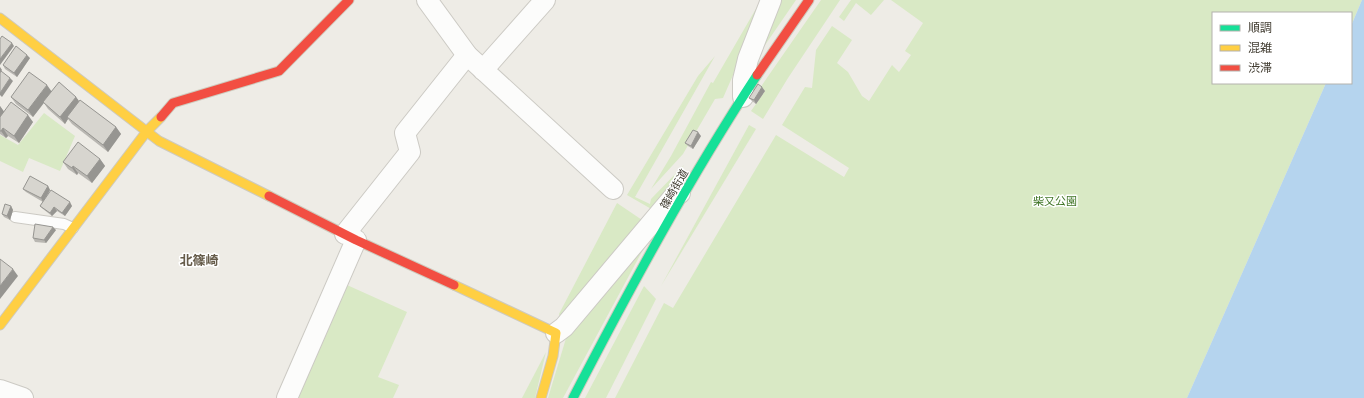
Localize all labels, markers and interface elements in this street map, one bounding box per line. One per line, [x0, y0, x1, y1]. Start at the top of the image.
legend [1212, 12, 1352, 84]
text: 順調 [1248, 20, 1272, 35]
text: 混雑 [1248, 40, 1272, 55]
text: 渋滞 [1248, 60, 1272, 75]
street label: 篠崎街道 [657, 166, 691, 212]
park label: 柴又公園 [1033, 194, 1077, 208]
district label: 北篠崎 [179, 252, 219, 268]

